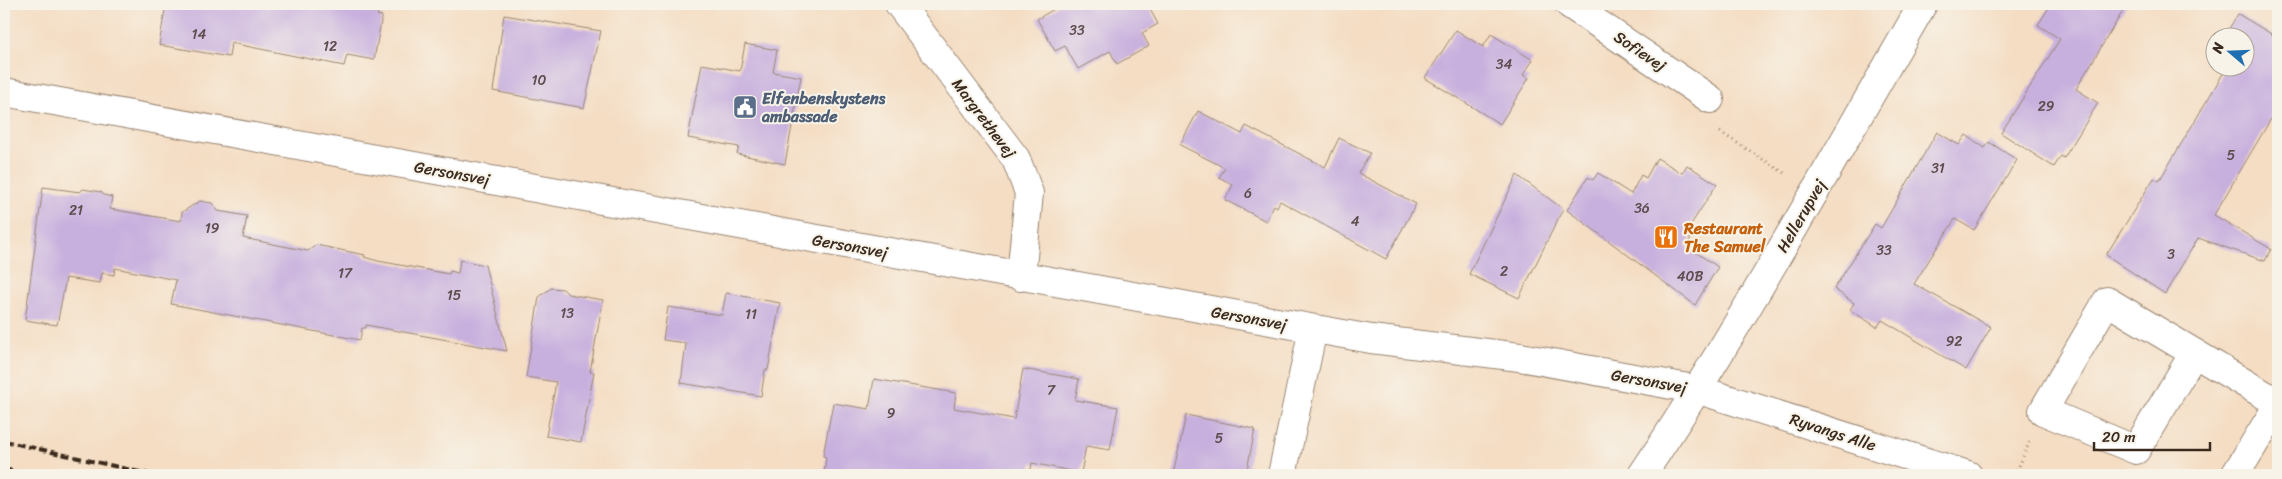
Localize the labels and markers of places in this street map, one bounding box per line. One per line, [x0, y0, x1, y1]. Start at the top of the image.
place label: Elfenbenskystens ambassade [761, 84, 886, 131]
public building icon: Elfenbenskystens ambassade [732, 94, 758, 120]
place label: Restaurant The Samuel [1683, 214, 1767, 261]
restaurant icon: Restaurant The Samuel [1653, 224, 1679, 250]

